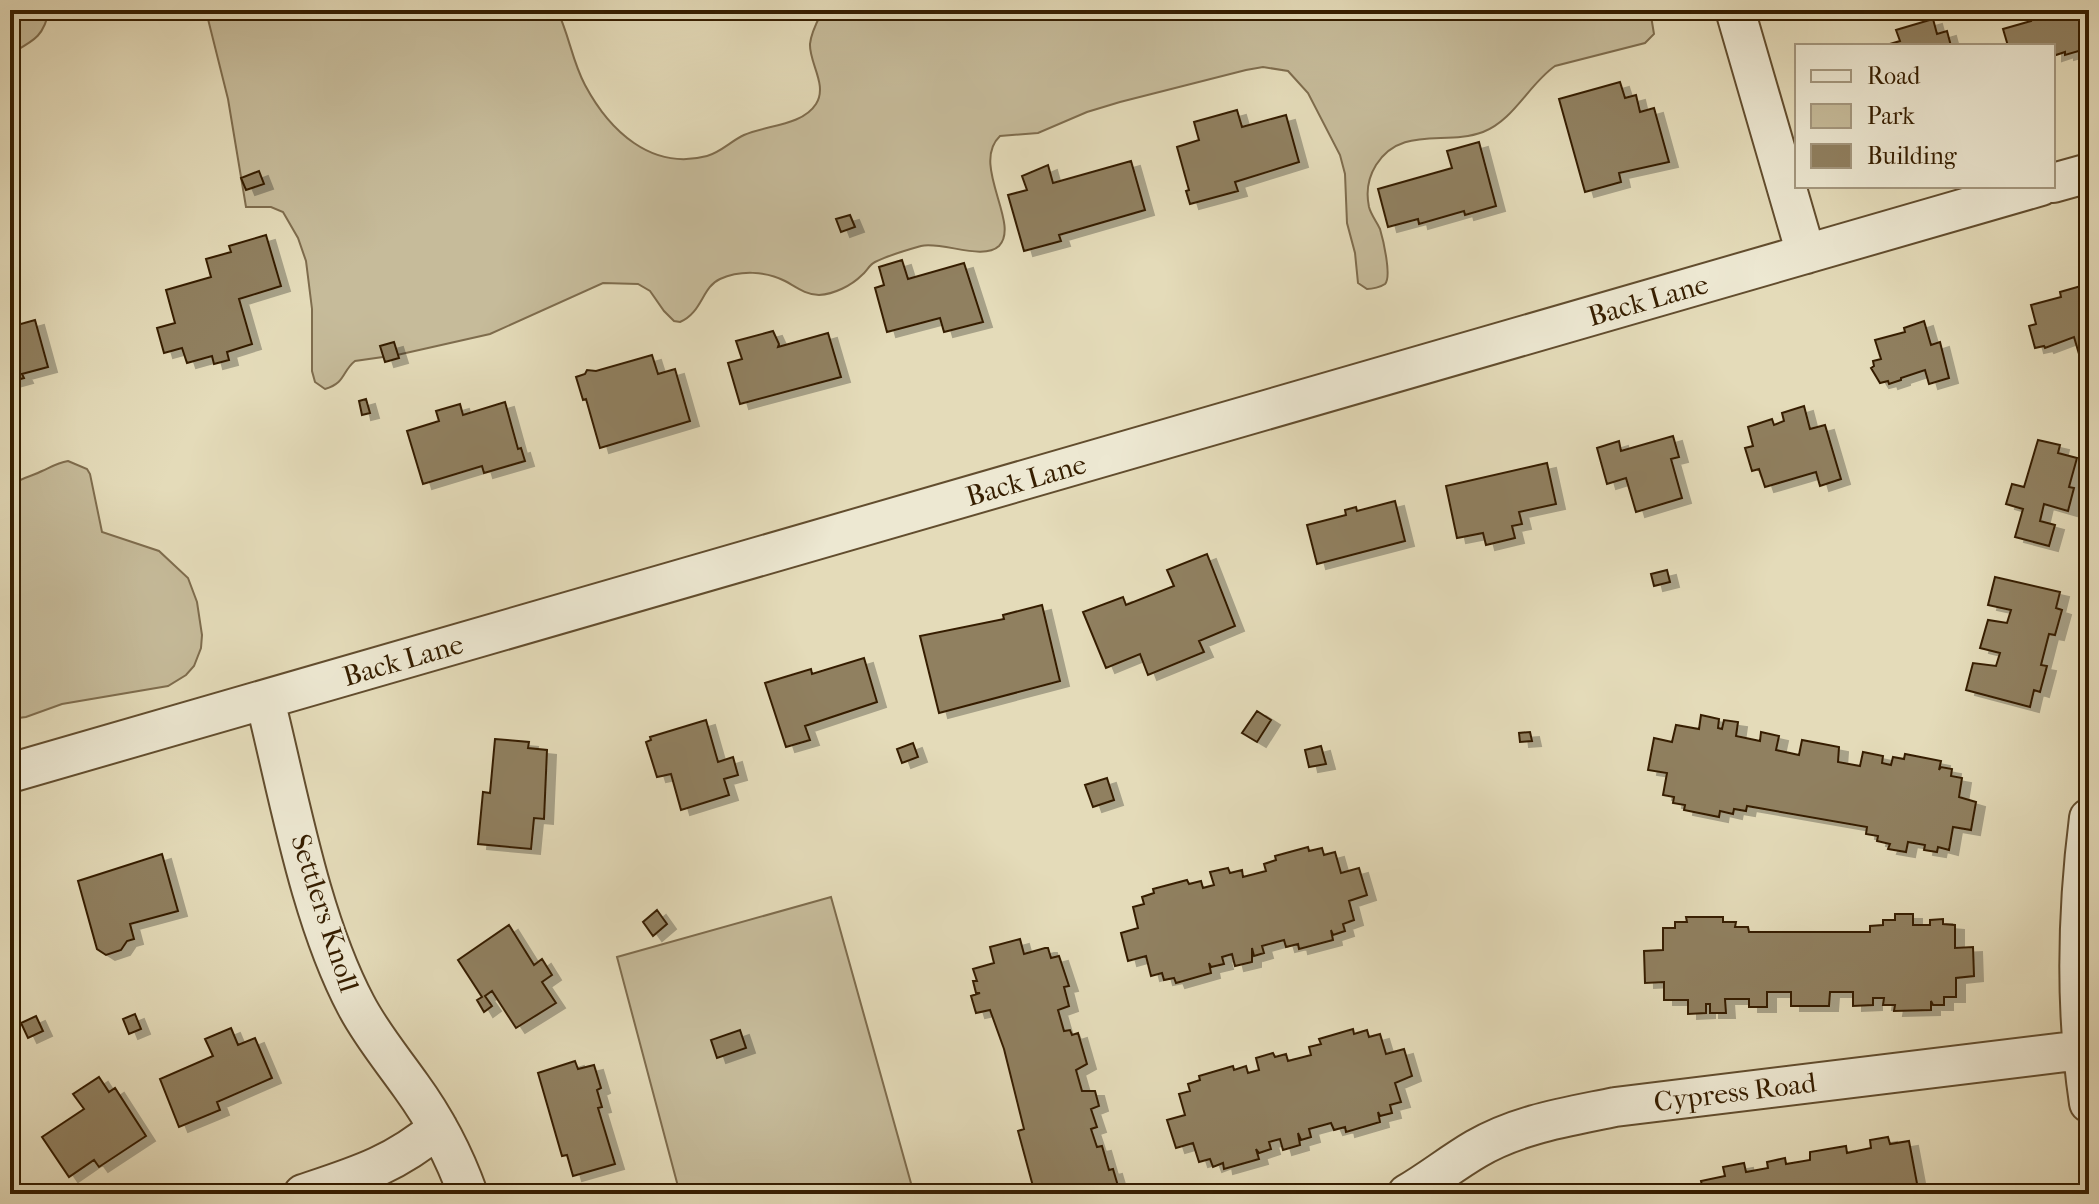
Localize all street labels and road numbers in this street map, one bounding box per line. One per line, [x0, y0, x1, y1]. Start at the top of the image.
street label: Back Lane [1584, 267, 1712, 333]
street label: Back Lane [962, 447, 1090, 513]
street label: Back Lane [339, 627, 467, 693]
street label: Settlers Knoll [284, 830, 366, 996]
street label: Cypress Road [1652, 1066, 1819, 1118]

